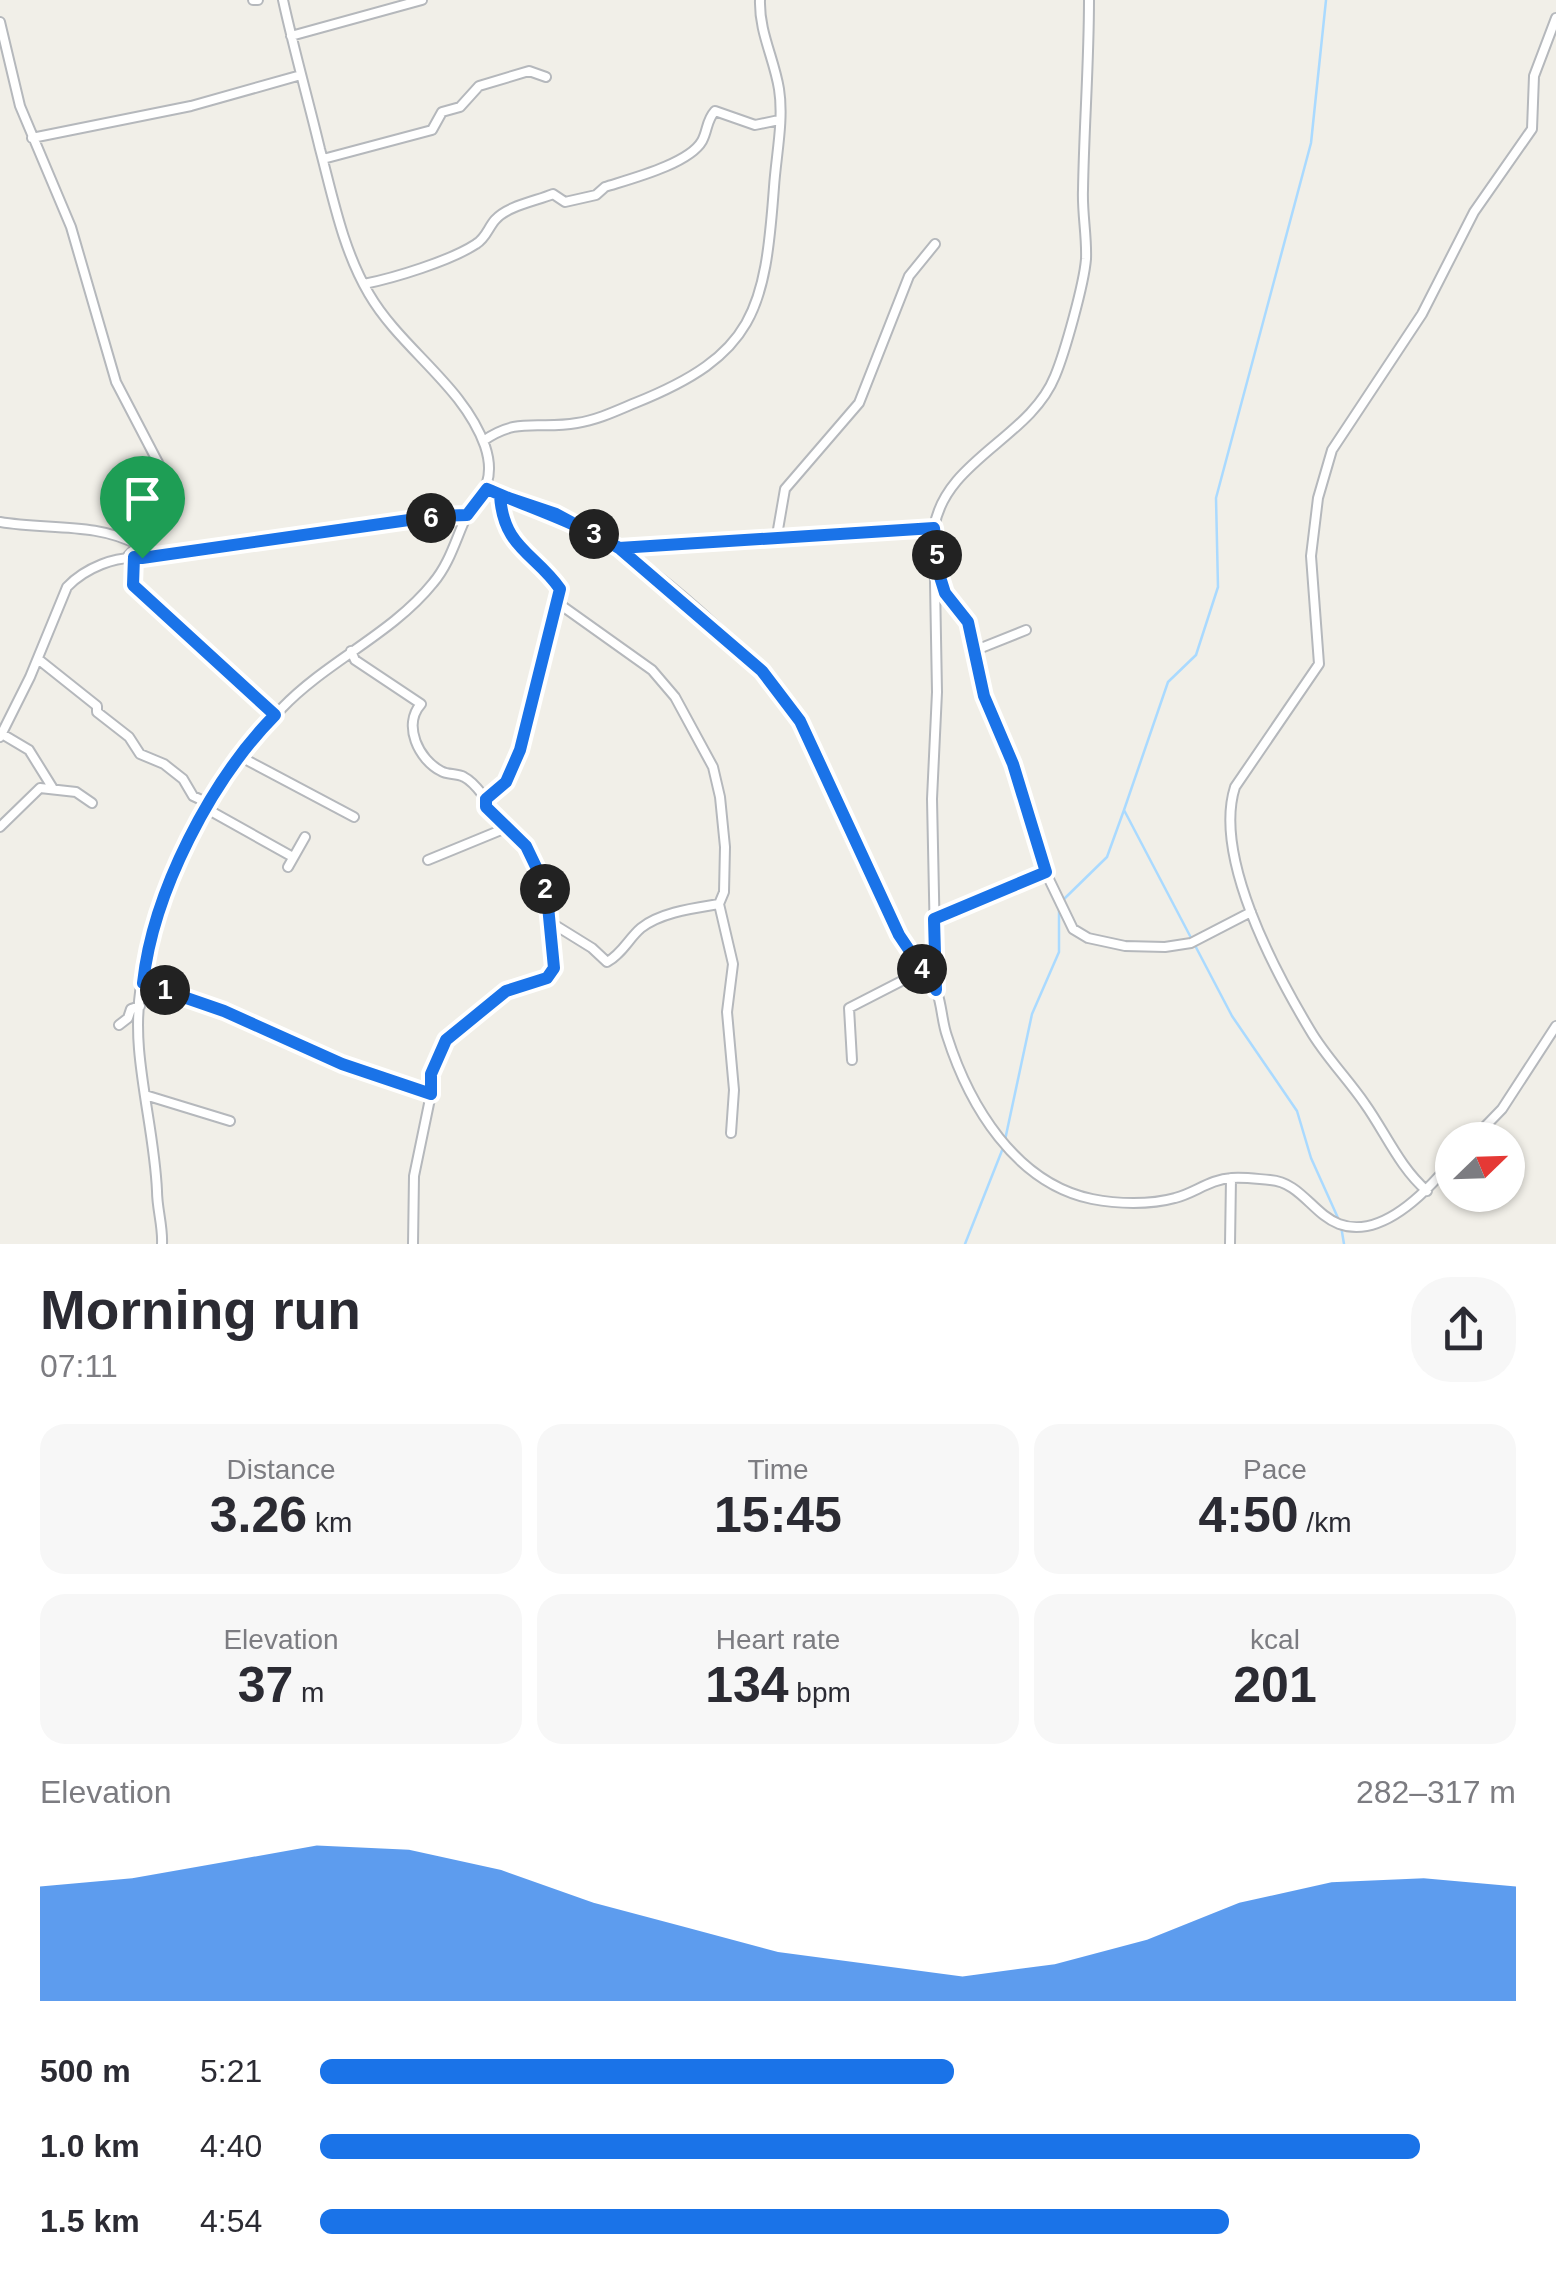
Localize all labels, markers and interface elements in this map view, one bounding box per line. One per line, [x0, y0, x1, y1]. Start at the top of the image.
pin [100, 456, 185, 559]
icon: arrive [115, 471, 170, 526]
pin: 6 [406, 493, 456, 543]
text: 6 [423, 502, 439, 533]
pin: 3 [569, 509, 619, 559]
text: 3 [586, 518, 602, 549]
pin: 5 [912, 530, 962, 580]
text: 5 [929, 539, 945, 570]
pin: 2 [520, 864, 570, 914]
text: 2 [537, 873, 553, 904]
pin: 4 [897, 944, 947, 994]
text: 4 [914, 953, 930, 984]
pin: 1 [140, 965, 190, 1015]
text: 1 [157, 974, 173, 1005]
north arrow [1435, 1122, 1525, 1212]
map controls [1435, 1122, 1525, 1212]
button: share [1411, 1277, 1516, 1382]
text: Morning run [40, 1279, 361, 1341]
text: 07:11 [40, 1348, 118, 1384]
text: Distance [227, 1454, 335, 1485]
text: Time [747, 1454, 809, 1485]
text: Pace [1243, 1454, 1307, 1485]
text: 3.26 [210, 1487, 307, 1543]
text: 15:45 [714, 1487, 842, 1543]
text: 4:50 [1199, 1487, 1299, 1543]
text: km [307, 1507, 352, 1538]
text: /km [1299, 1507, 1351, 1538]
text: Elevation [223, 1624, 339, 1655]
text: Heart rate [716, 1624, 840, 1655]
text: kcal [1250, 1624, 1300, 1655]
text: 37 [238, 1657, 293, 1713]
text: 134 [705, 1657, 789, 1713]
text: 201 [1233, 1657, 1317, 1713]
text: m [293, 1677, 324, 1708]
text: bpm [789, 1677, 851, 1708]
text: Elevation [40, 1774, 172, 1810]
text: 282–317 m [1356, 1774, 1516, 1810]
text: 500 m [40, 2053, 131, 2089]
text: 5:21 [200, 2053, 262, 2089]
text: 1.0 km [40, 2128, 140, 2164]
text: 4:40 [200, 2128, 262, 2164]
text: 1.5 km [40, 2203, 140, 2239]
text: 4:54 [200, 2203, 262, 2239]

